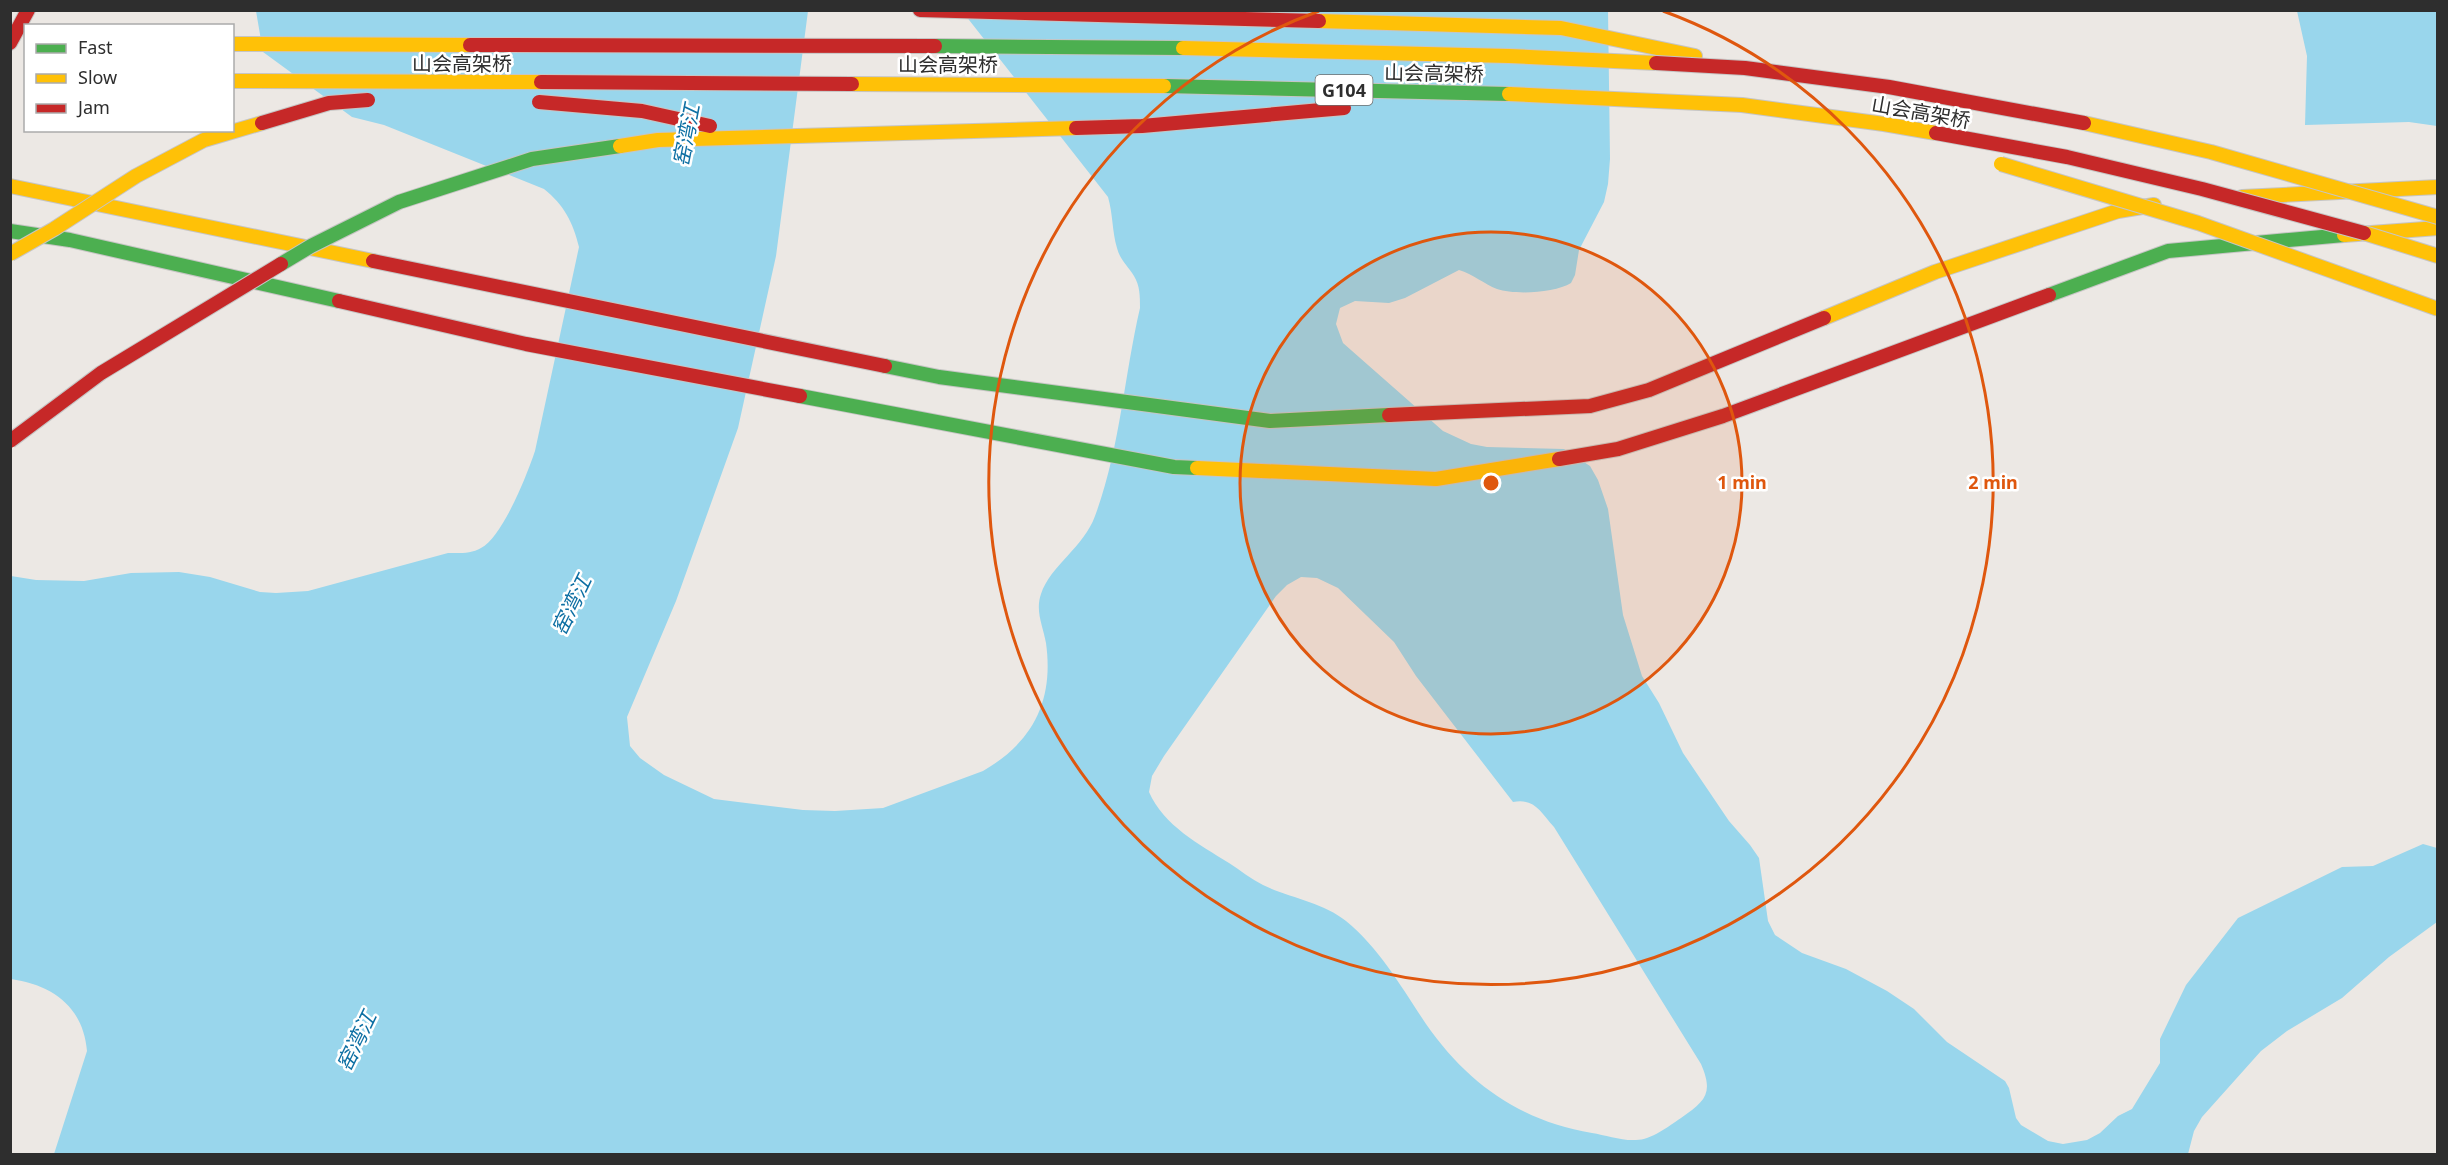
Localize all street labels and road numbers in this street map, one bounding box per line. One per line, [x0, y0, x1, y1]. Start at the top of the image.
street label: 山会高架桥 [412, 50, 512, 77]
street label: 山会高架桥 [898, 51, 998, 78]
street label: 山会高架桥 [1384, 59, 1484, 87]
road number: G104 [1316, 75, 1372, 105]
street label: 山会高架桥 [1869, 90, 1973, 134]

